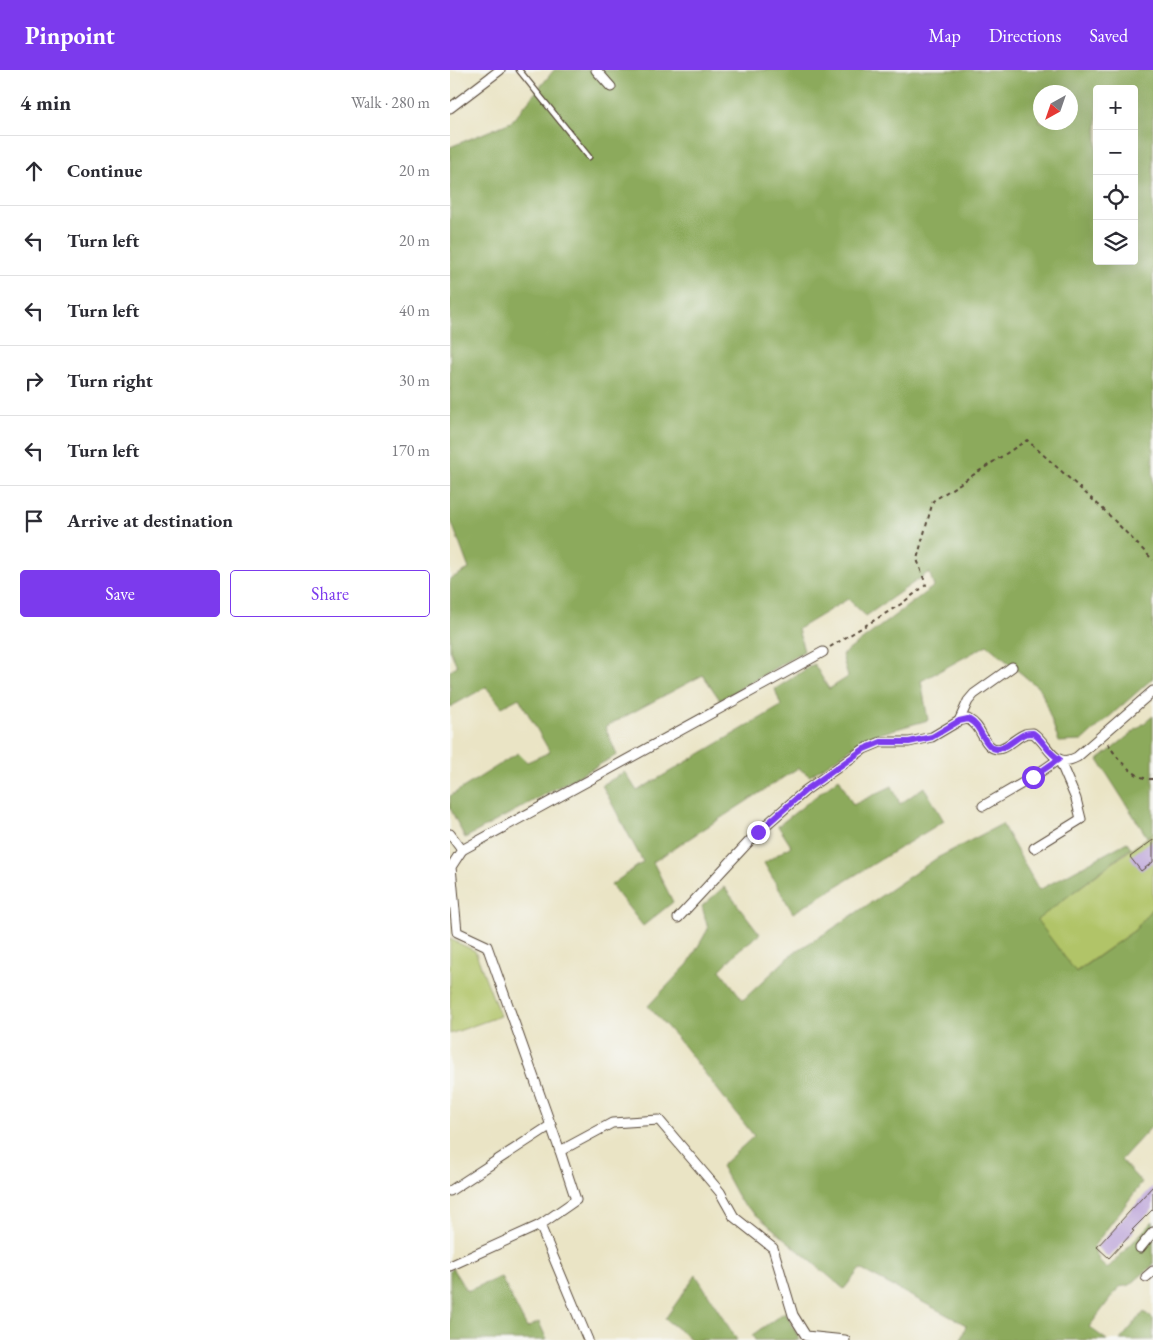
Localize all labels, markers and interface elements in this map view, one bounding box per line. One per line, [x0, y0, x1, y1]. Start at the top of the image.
text: Pinpoint [25, 20, 115, 51]
text: Map [929, 24, 961, 47]
text: Directions [989, 24, 1061, 47]
text: Saved [1089, 24, 1128, 47]
north arrow [1033, 85, 1078, 130]
map controls [1093, 85, 1138, 265]
button: + [1093, 85, 1138, 130]
text: 4 min [20, 89, 71, 116]
text: Walk · 280 m [351, 92, 430, 113]
button: − [1093, 130, 1138, 175]
icon: ahead [20, 157, 48, 185]
text: Continue [67, 158, 142, 183]
text: 20 m [399, 160, 430, 181]
button: locate [1093, 175, 1138, 220]
button: layers [1093, 220, 1138, 265]
icon: left [20, 227, 48, 255]
text: Turn left [67, 228, 139, 253]
text: 20 m [399, 230, 430, 251]
icon: left [20, 297, 48, 325]
text: Turn left [67, 298, 139, 323]
text: 40 m [399, 300, 430, 321]
icon: right [20, 367, 48, 395]
text: Turn right [67, 368, 153, 393]
text: 30 m [399, 370, 430, 391]
icon: left [20, 437, 48, 465]
text: Turn left [67, 438, 139, 463]
text: 170 m [391, 440, 430, 461]
icon: arrive [20, 507, 48, 535]
text: Arrive at destination [67, 508, 233, 533]
button: Save [20, 570, 220, 617]
button: Share [230, 570, 430, 617]
route start [1022, 766, 1045, 789]
route end [747, 821, 770, 844]

